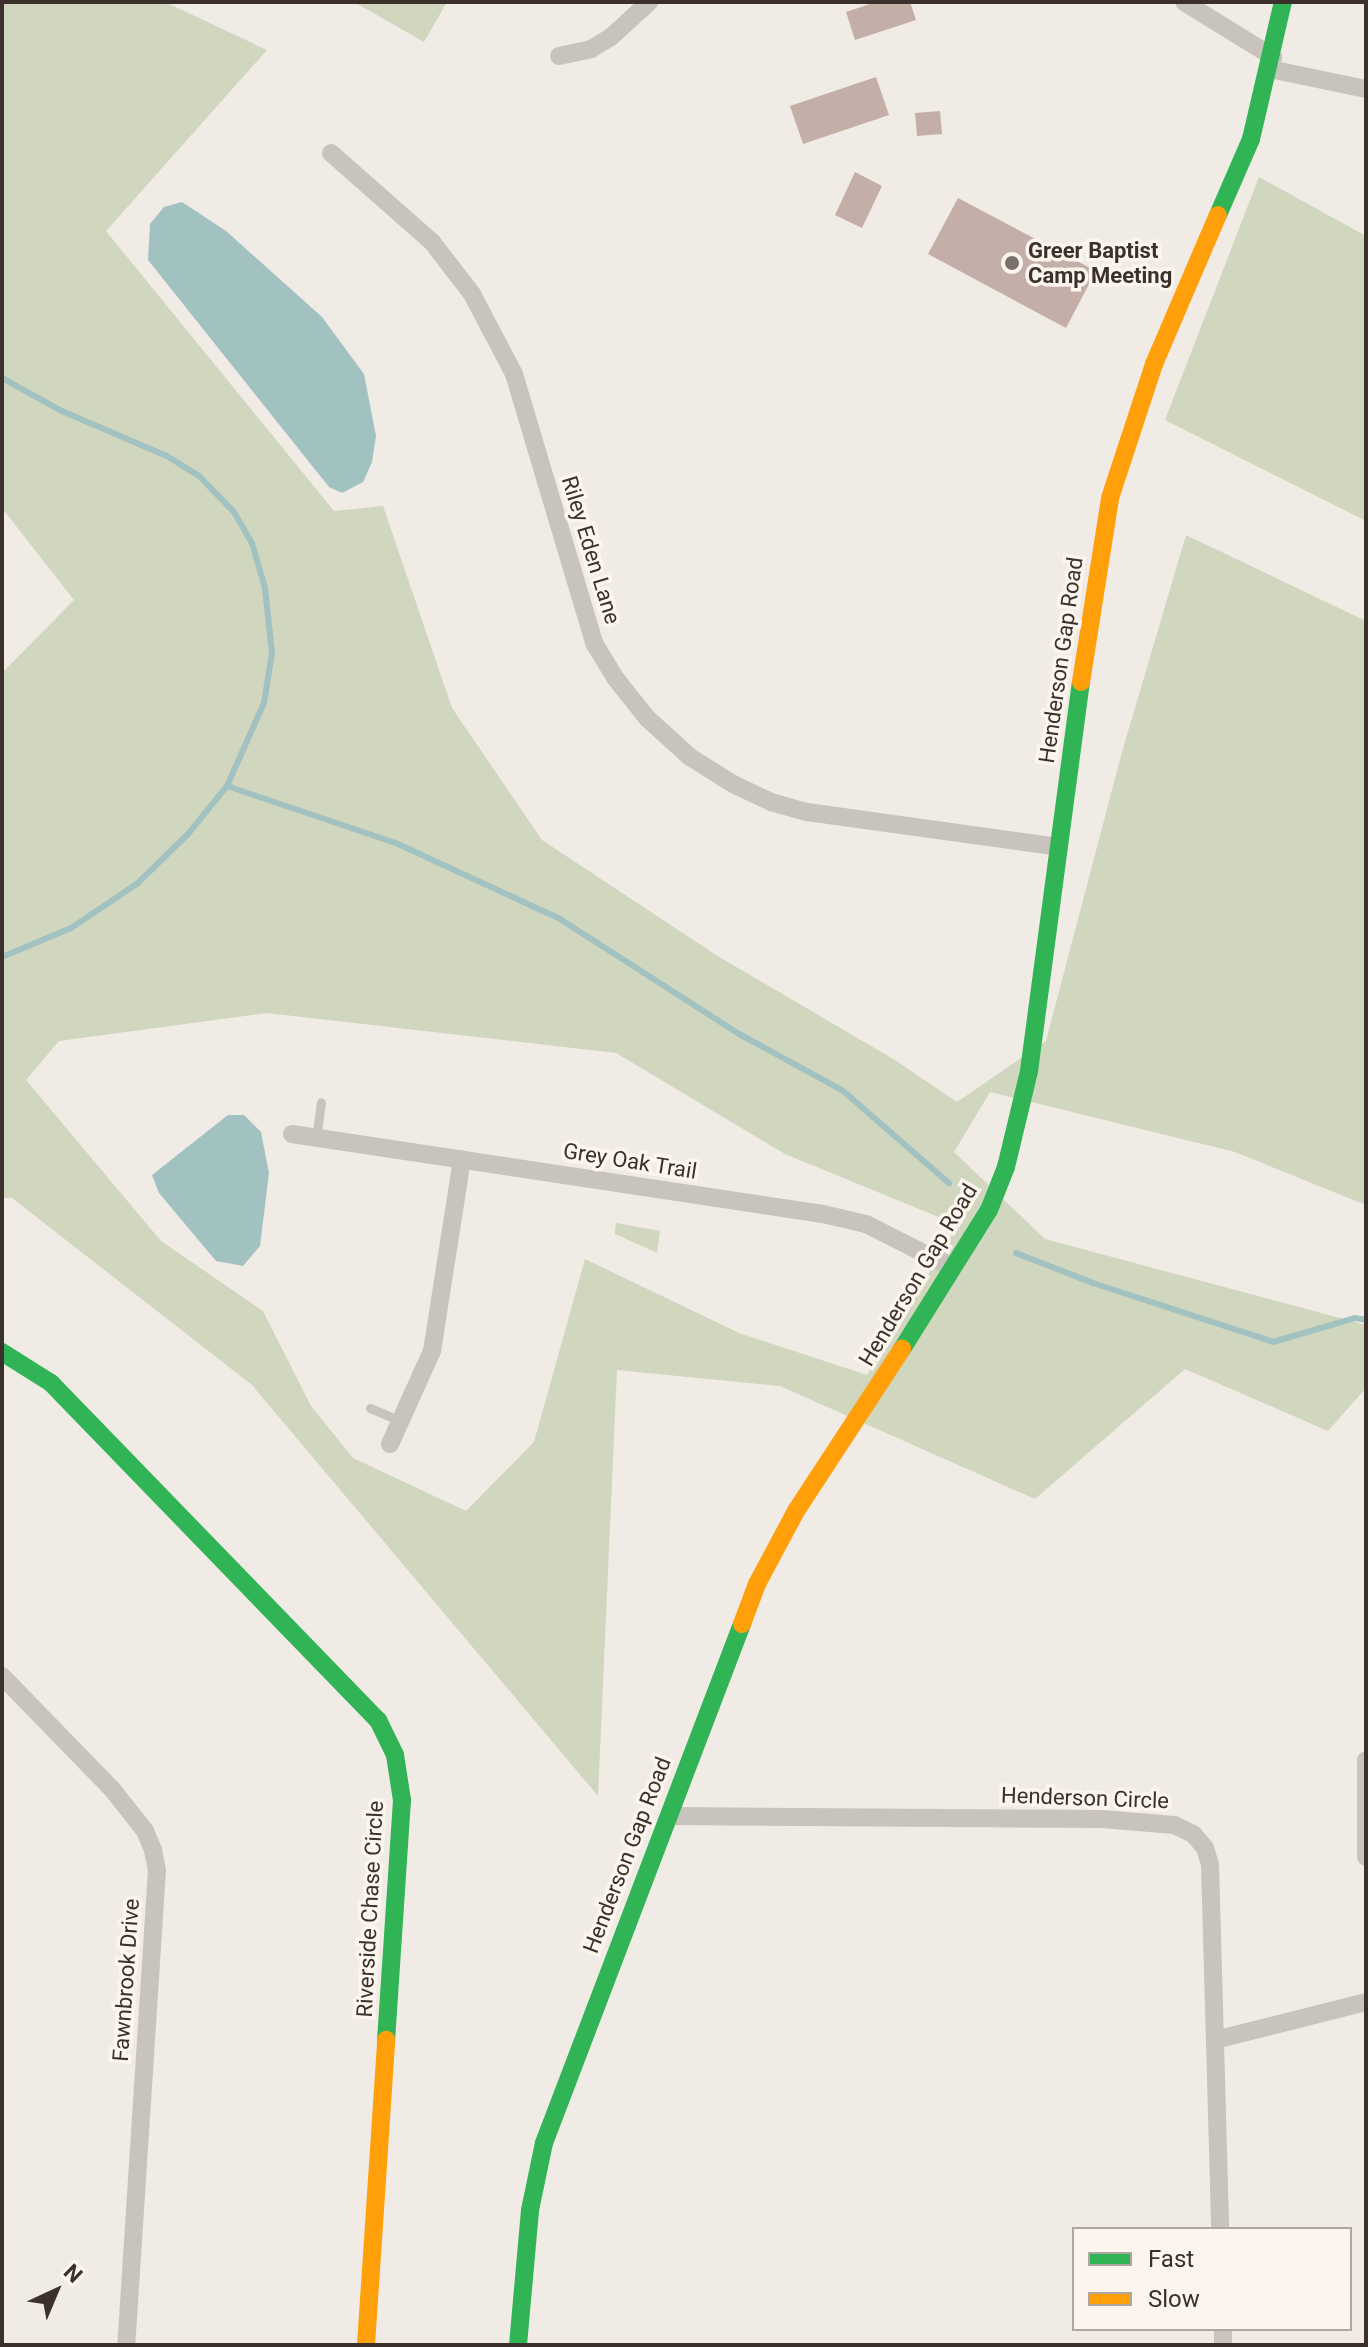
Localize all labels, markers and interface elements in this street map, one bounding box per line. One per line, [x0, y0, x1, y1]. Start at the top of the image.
place label: Greer Baptist Camp Meeting [1028, 237, 1172, 288]
marker: Greer Baptist Camp Meeting [1003, 254, 1021, 272]
street label: Riley Eden Lane [556, 473, 626, 627]
street label: Henderson Gap Road [1033, 555, 1089, 765]
street label: Grey Oak Trail [561, 1137, 699, 1185]
street label: Henderson Gap Road [853, 1179, 983, 1371]
street label: Henderson Gap Road [577, 1753, 677, 1957]
street label: Henderson Circle [1001, 1782, 1169, 1814]
street label: Riverside Chase Circle [351, 1800, 389, 2018]
street label: Fawnbrook Drive [107, 1898, 145, 2062]
legend [1072, 2227, 1352, 2331]
text: Fast [1148, 2245, 1194, 2273]
north arrow [16, 2251, 96, 2331]
text: N [59, 2259, 87, 2288]
text: Slow [1148, 2285, 1200, 2313]

